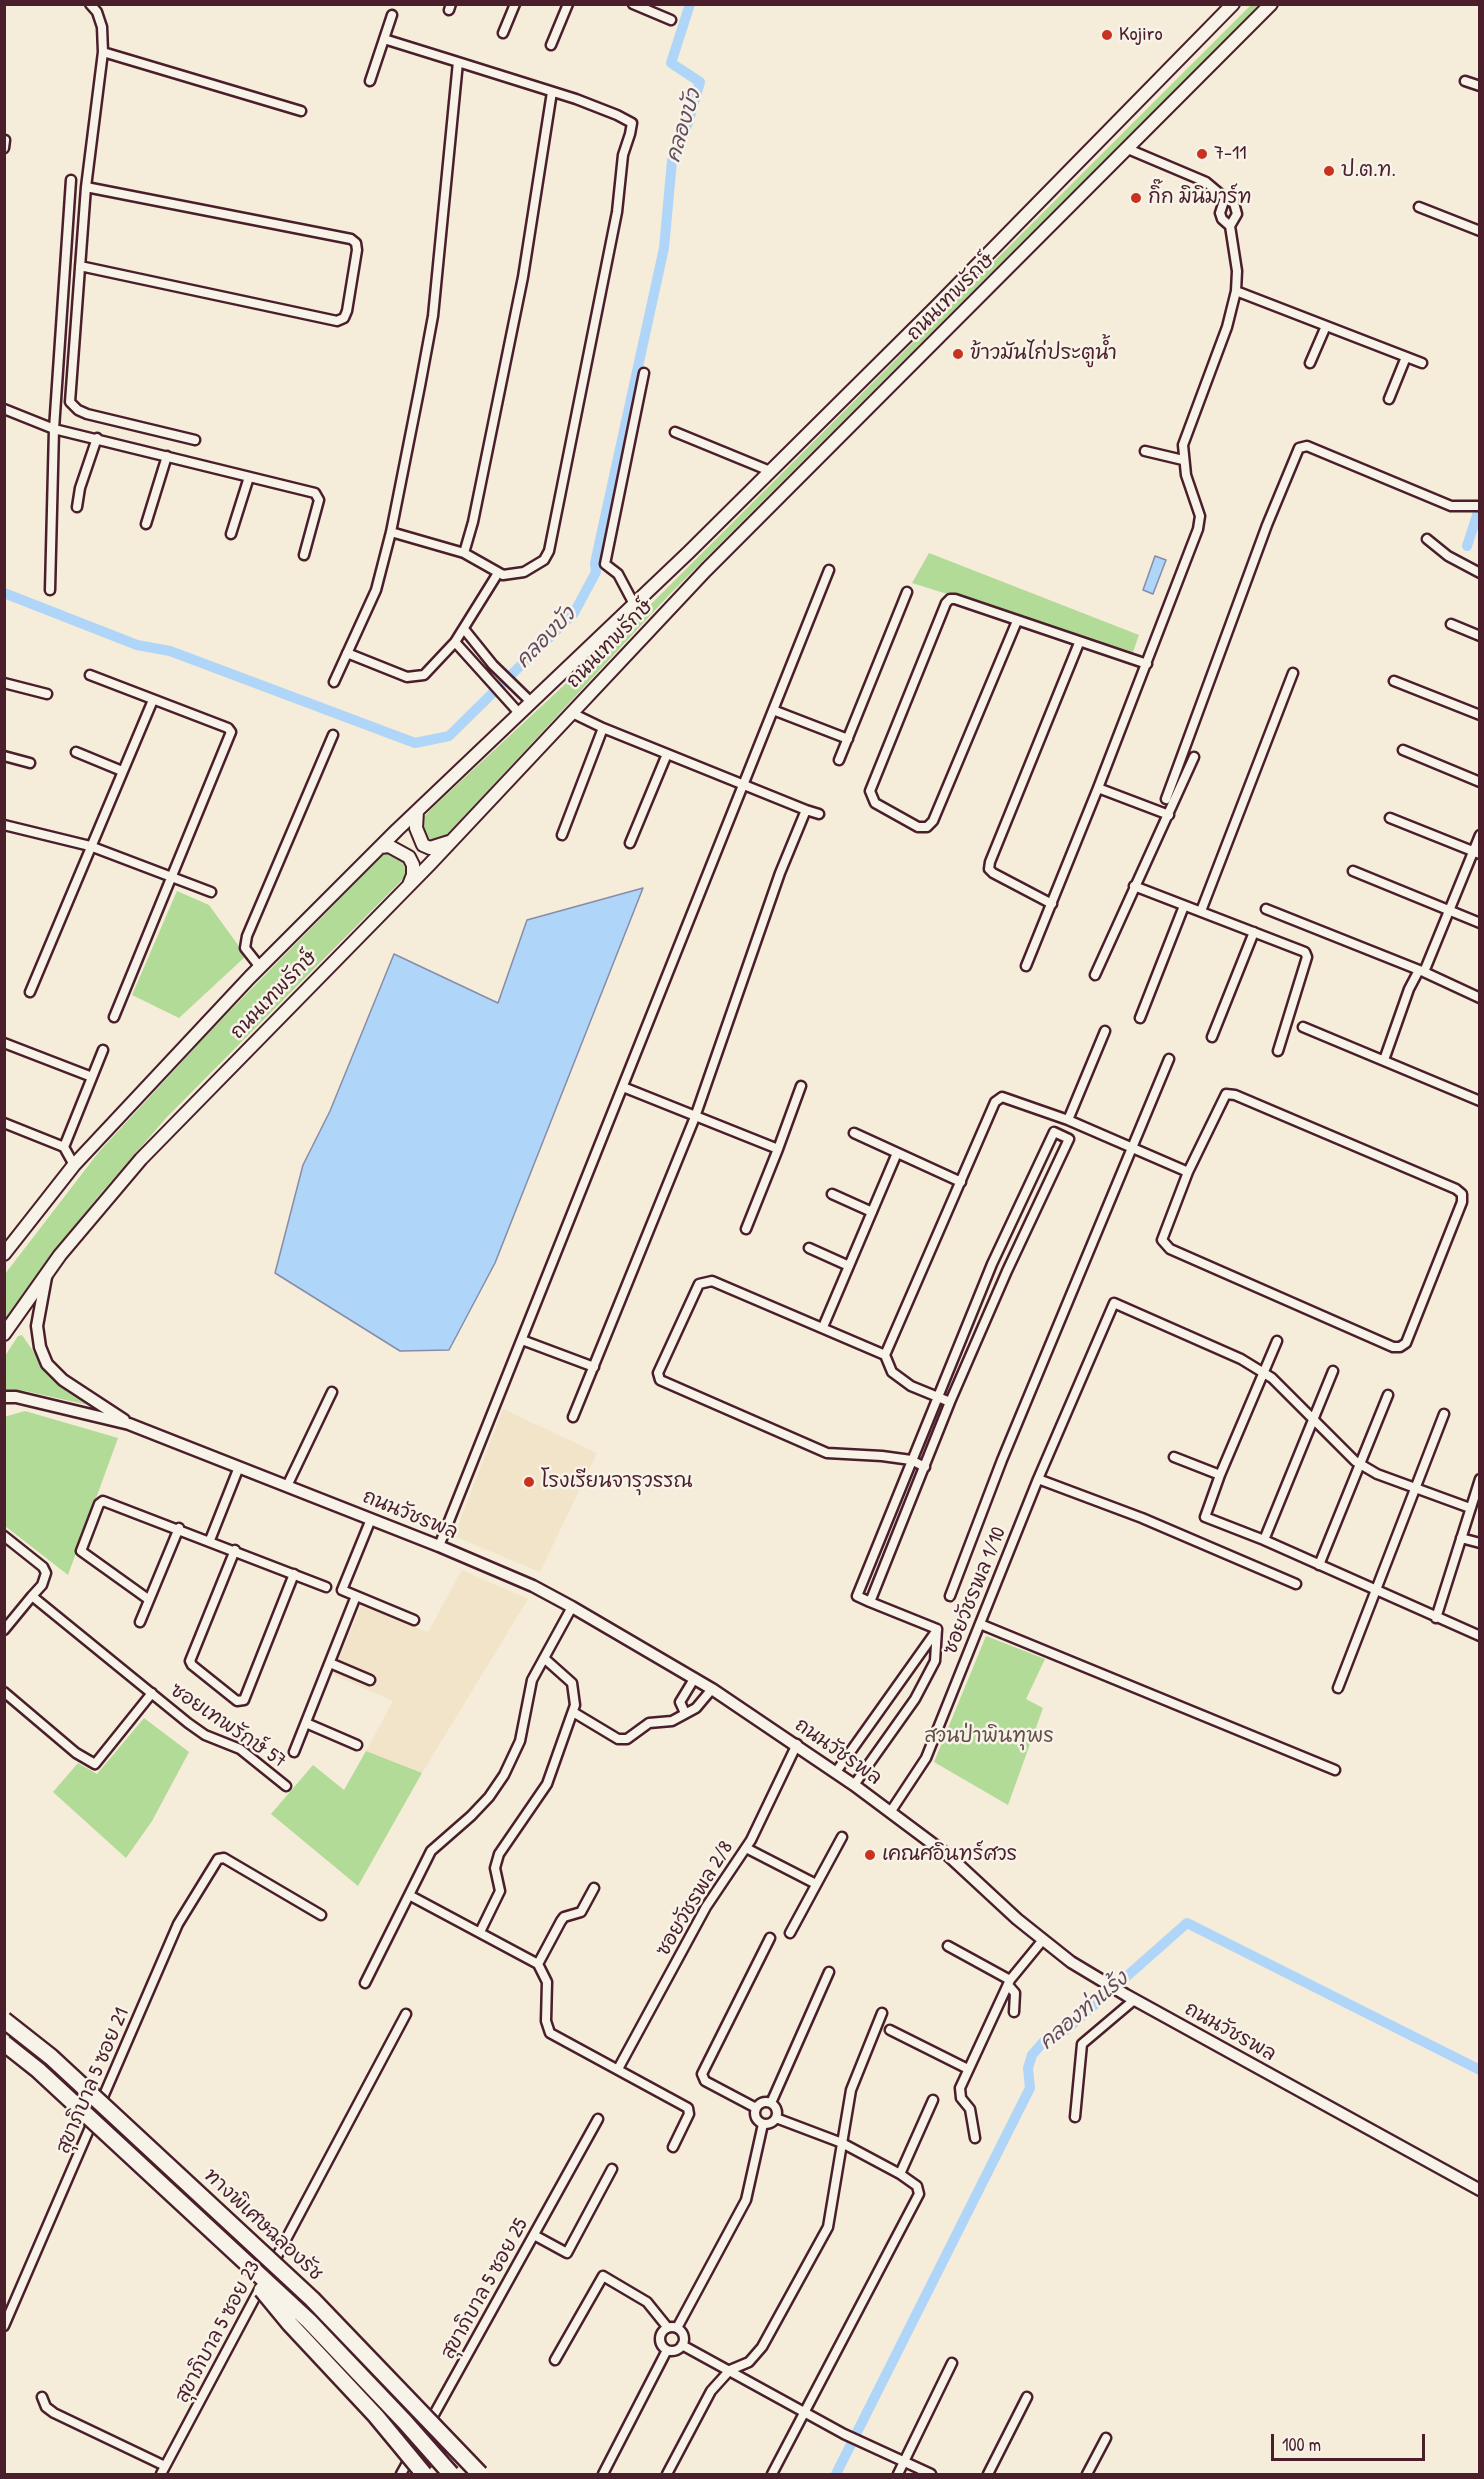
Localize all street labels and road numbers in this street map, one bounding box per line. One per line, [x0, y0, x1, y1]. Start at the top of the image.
street label: ถนนเทพรักษ์ [902, 248, 1000, 346]
street label: ถนนเทพรักษ์ [562, 595, 658, 693]
street label: ถนนเทพรักษ์ [226, 946, 322, 1044]
street label: ถนนวัชรพล [359, 1485, 461, 1545]
street label: ซอยวัชรพล 1/10 [939, 1524, 1011, 1658]
street label: ซอยเทพรักษ์ 57 [165, 1678, 291, 1774]
street label: ถนนวัชรพล [790, 1713, 886, 1791]
street label: ซอยวัชรพล 2/8 [651, 1837, 739, 1961]
street label: ถนนวัชรพล [1180, 1997, 1280, 2067]
street label: สุขาภิบาล 5 ซอย 21 [52, 2005, 134, 2157]
street label: ทางพิเศษฉลองรัช [199, 2164, 327, 2286]
street label: สุขาภิบาล 5 ซอย 25 [436, 2215, 534, 2363]
street label: สุขาภิบาล 5 ซอย 23 [170, 2257, 266, 2407]

